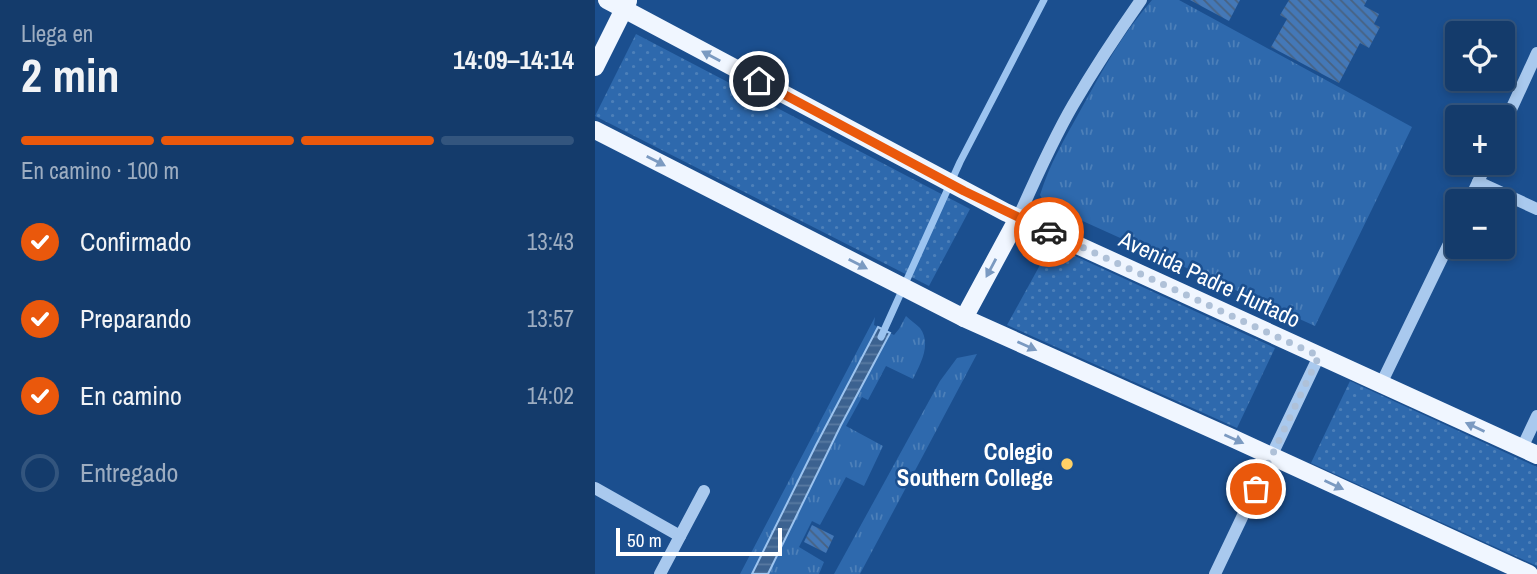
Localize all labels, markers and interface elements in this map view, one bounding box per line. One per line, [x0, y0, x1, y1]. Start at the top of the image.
text: Llega en [21, 18, 93, 49]
map controls [1445, 21, 1515, 259]
button: locate [1445, 21, 1515, 91]
text: 14:09–14:14 [453, 42, 574, 77]
text: 2 min [21, 44, 120, 106]
one-way arrow [702, 50, 721, 62]
pin [729, 51, 789, 111]
icon: home [740, 62, 778, 100]
button: + [1445, 105, 1515, 175]
text: En camino · 100 m [21, 155, 179, 186]
one-way arrow [646, 155, 666, 166]
button: − [1445, 189, 1515, 259]
courier [1014, 197, 1084, 267]
icon: car [1030, 213, 1068, 251]
icon: check [21, 223, 59, 261]
street label: Avenida Padre Hurtado [1113, 223, 1306, 335]
text: Confirmado [80, 224, 191, 259]
text: 13:43 [527, 226, 574, 257]
one-way arrow [849, 258, 869, 270]
one-way arrow [985, 258, 997, 278]
icon: check [21, 300, 59, 338]
text: Preparando [80, 301, 191, 336]
text: 13:57 [527, 303, 574, 334]
one-way arrow [1017, 340, 1037, 352]
icon: check [21, 377, 59, 415]
text: En camino [80, 378, 182, 413]
text: 14:02 [527, 380, 574, 411]
one-way arrow [1465, 421, 1485, 433]
one-way arrow [1224, 434, 1245, 445]
place label: Colegio Southern College [897, 436, 1053, 493]
text: Entregado [80, 455, 178, 490]
marker: Colegio Southern College [1059, 456, 1075, 472]
pin [1226, 459, 1286, 519]
icon: bag [1237, 470, 1275, 508]
one-way arrow [1324, 479, 1344, 491]
scale bar [616, 525, 782, 557]
text: 50 m [627, 527, 662, 553]

